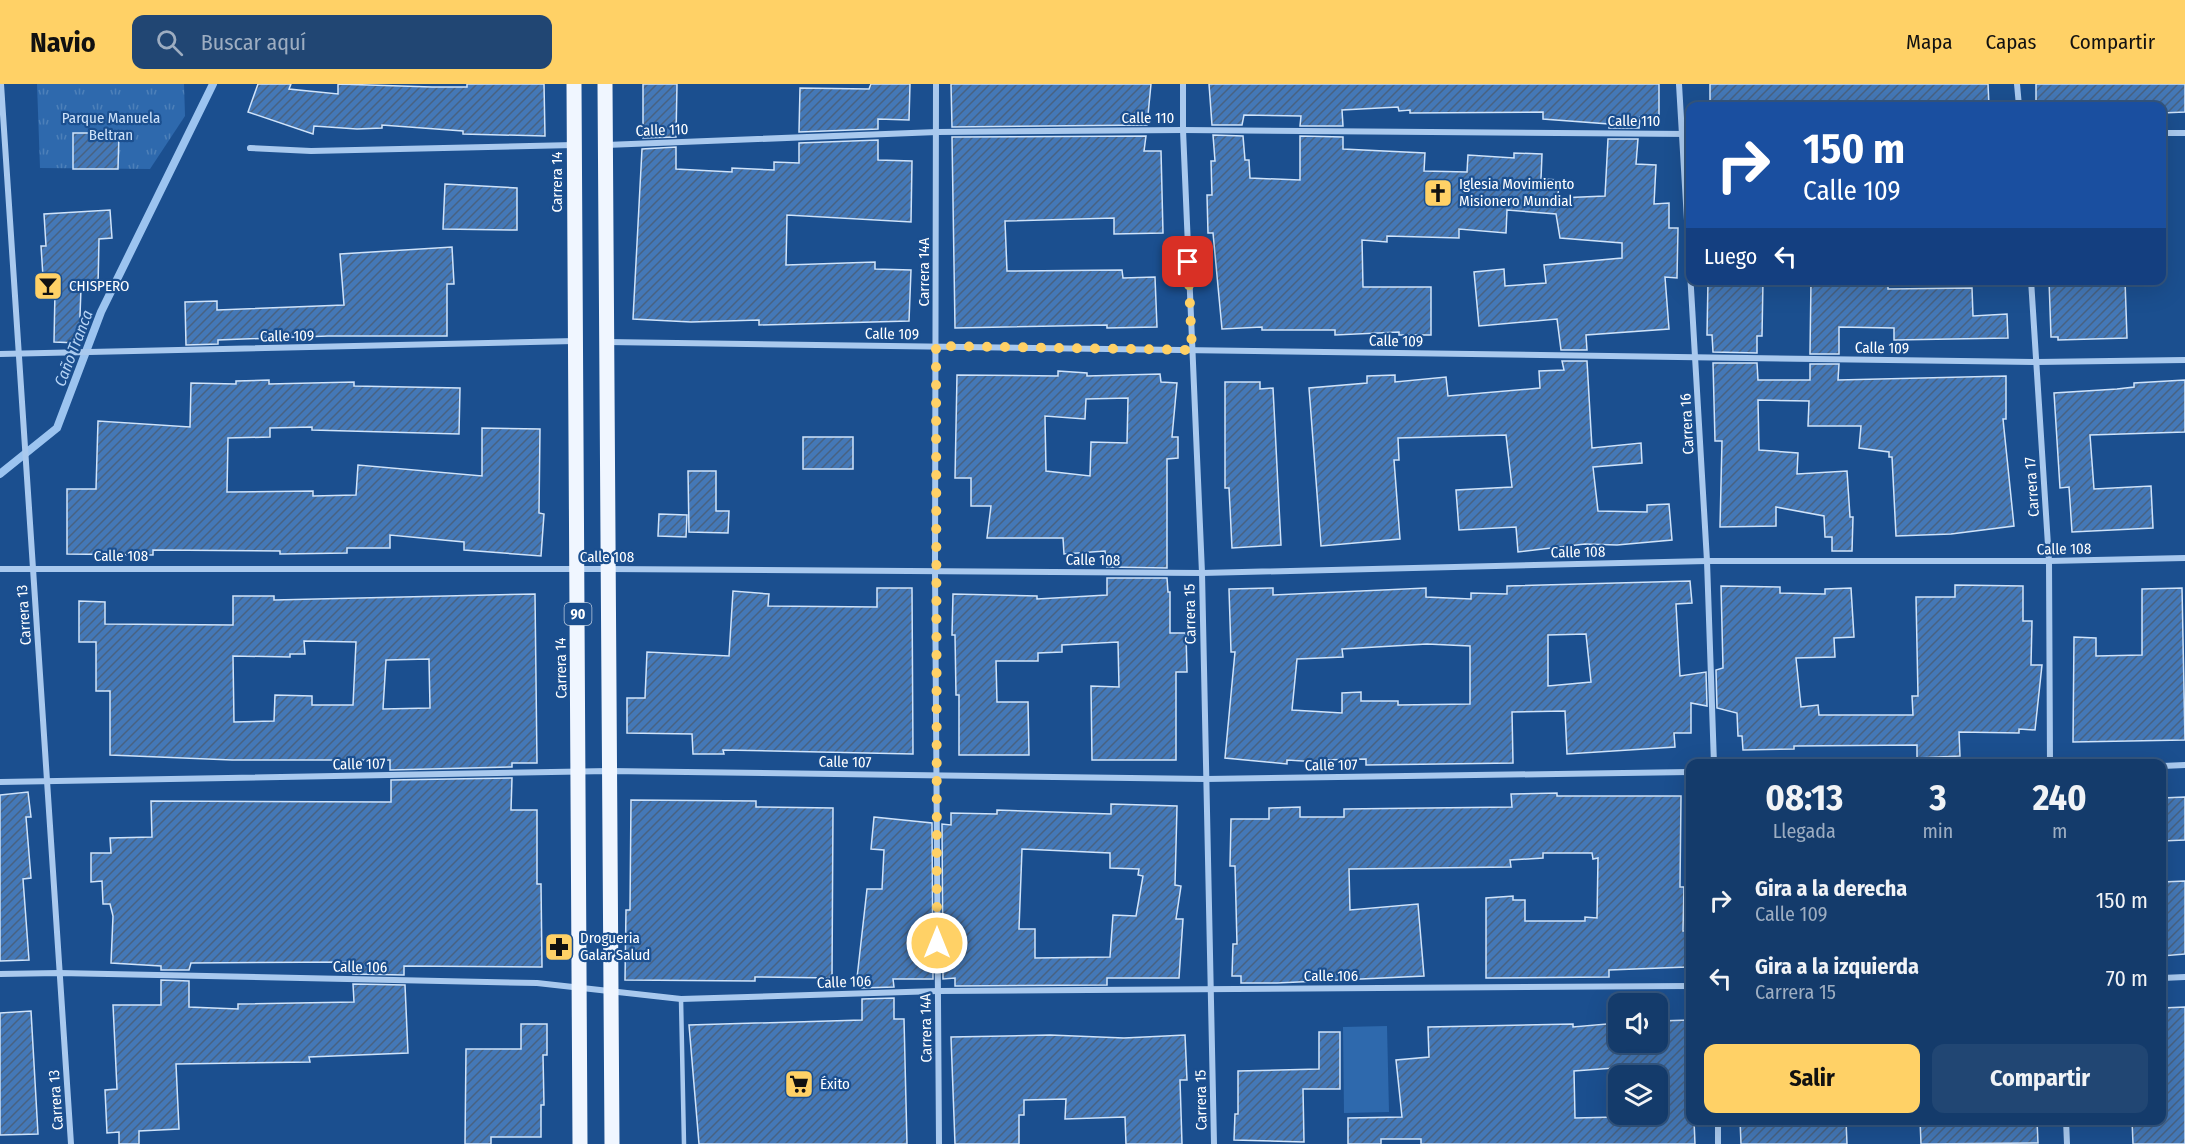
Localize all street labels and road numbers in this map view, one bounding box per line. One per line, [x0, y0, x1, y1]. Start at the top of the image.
street label: Calle 110 [1122, 109, 1174, 127]
street label: Calle 110 [1608, 112, 1660, 130]
street label: Calle 110 [635, 120, 689, 140]
street label: Carrera 14 [548, 151, 566, 213]
street label: Carrera 14A [915, 237, 933, 306]
street label: Calle 109 [865, 325, 919, 343]
street label: Calle 109 [260, 327, 314, 345]
street label: Calle 109 [1369, 332, 1423, 350]
street label: Calle 109 [1855, 339, 1909, 357]
street label: Carrera 16 [1676, 393, 1698, 455]
street label: Carrera 17 [2021, 457, 2043, 517]
street label: Calle 108 [2037, 540, 2091, 558]
street label: Calle 108 [1551, 543, 1605, 561]
street label: Calle 108 [94, 547, 148, 565]
street label: Calle 108 [580, 548, 634, 566]
street label: Calle 108 [1066, 551, 1120, 569]
street label: Carrera 15 [1180, 583, 1200, 644]
street label: Carrera 13 [13, 584, 35, 646]
road number: 90 [564, 603, 592, 625]
street label: Carrera 14 [551, 637, 571, 699]
street label: Calle 107 [818, 753, 872, 771]
street label: Calle 107 [332, 755, 386, 773]
street label: Calle 107 [1304, 756, 1358, 774]
street label: Calle 106 [333, 958, 387, 976]
street label: Calle 106 [1304, 967, 1358, 985]
street label: Calle 106 [816, 972, 872, 992]
street label: Carrera 14A [916, 993, 936, 1063]
street label: Carrera 13 [45, 1069, 67, 1131]
street label: Carrera 15 [1191, 1069, 1211, 1130]

